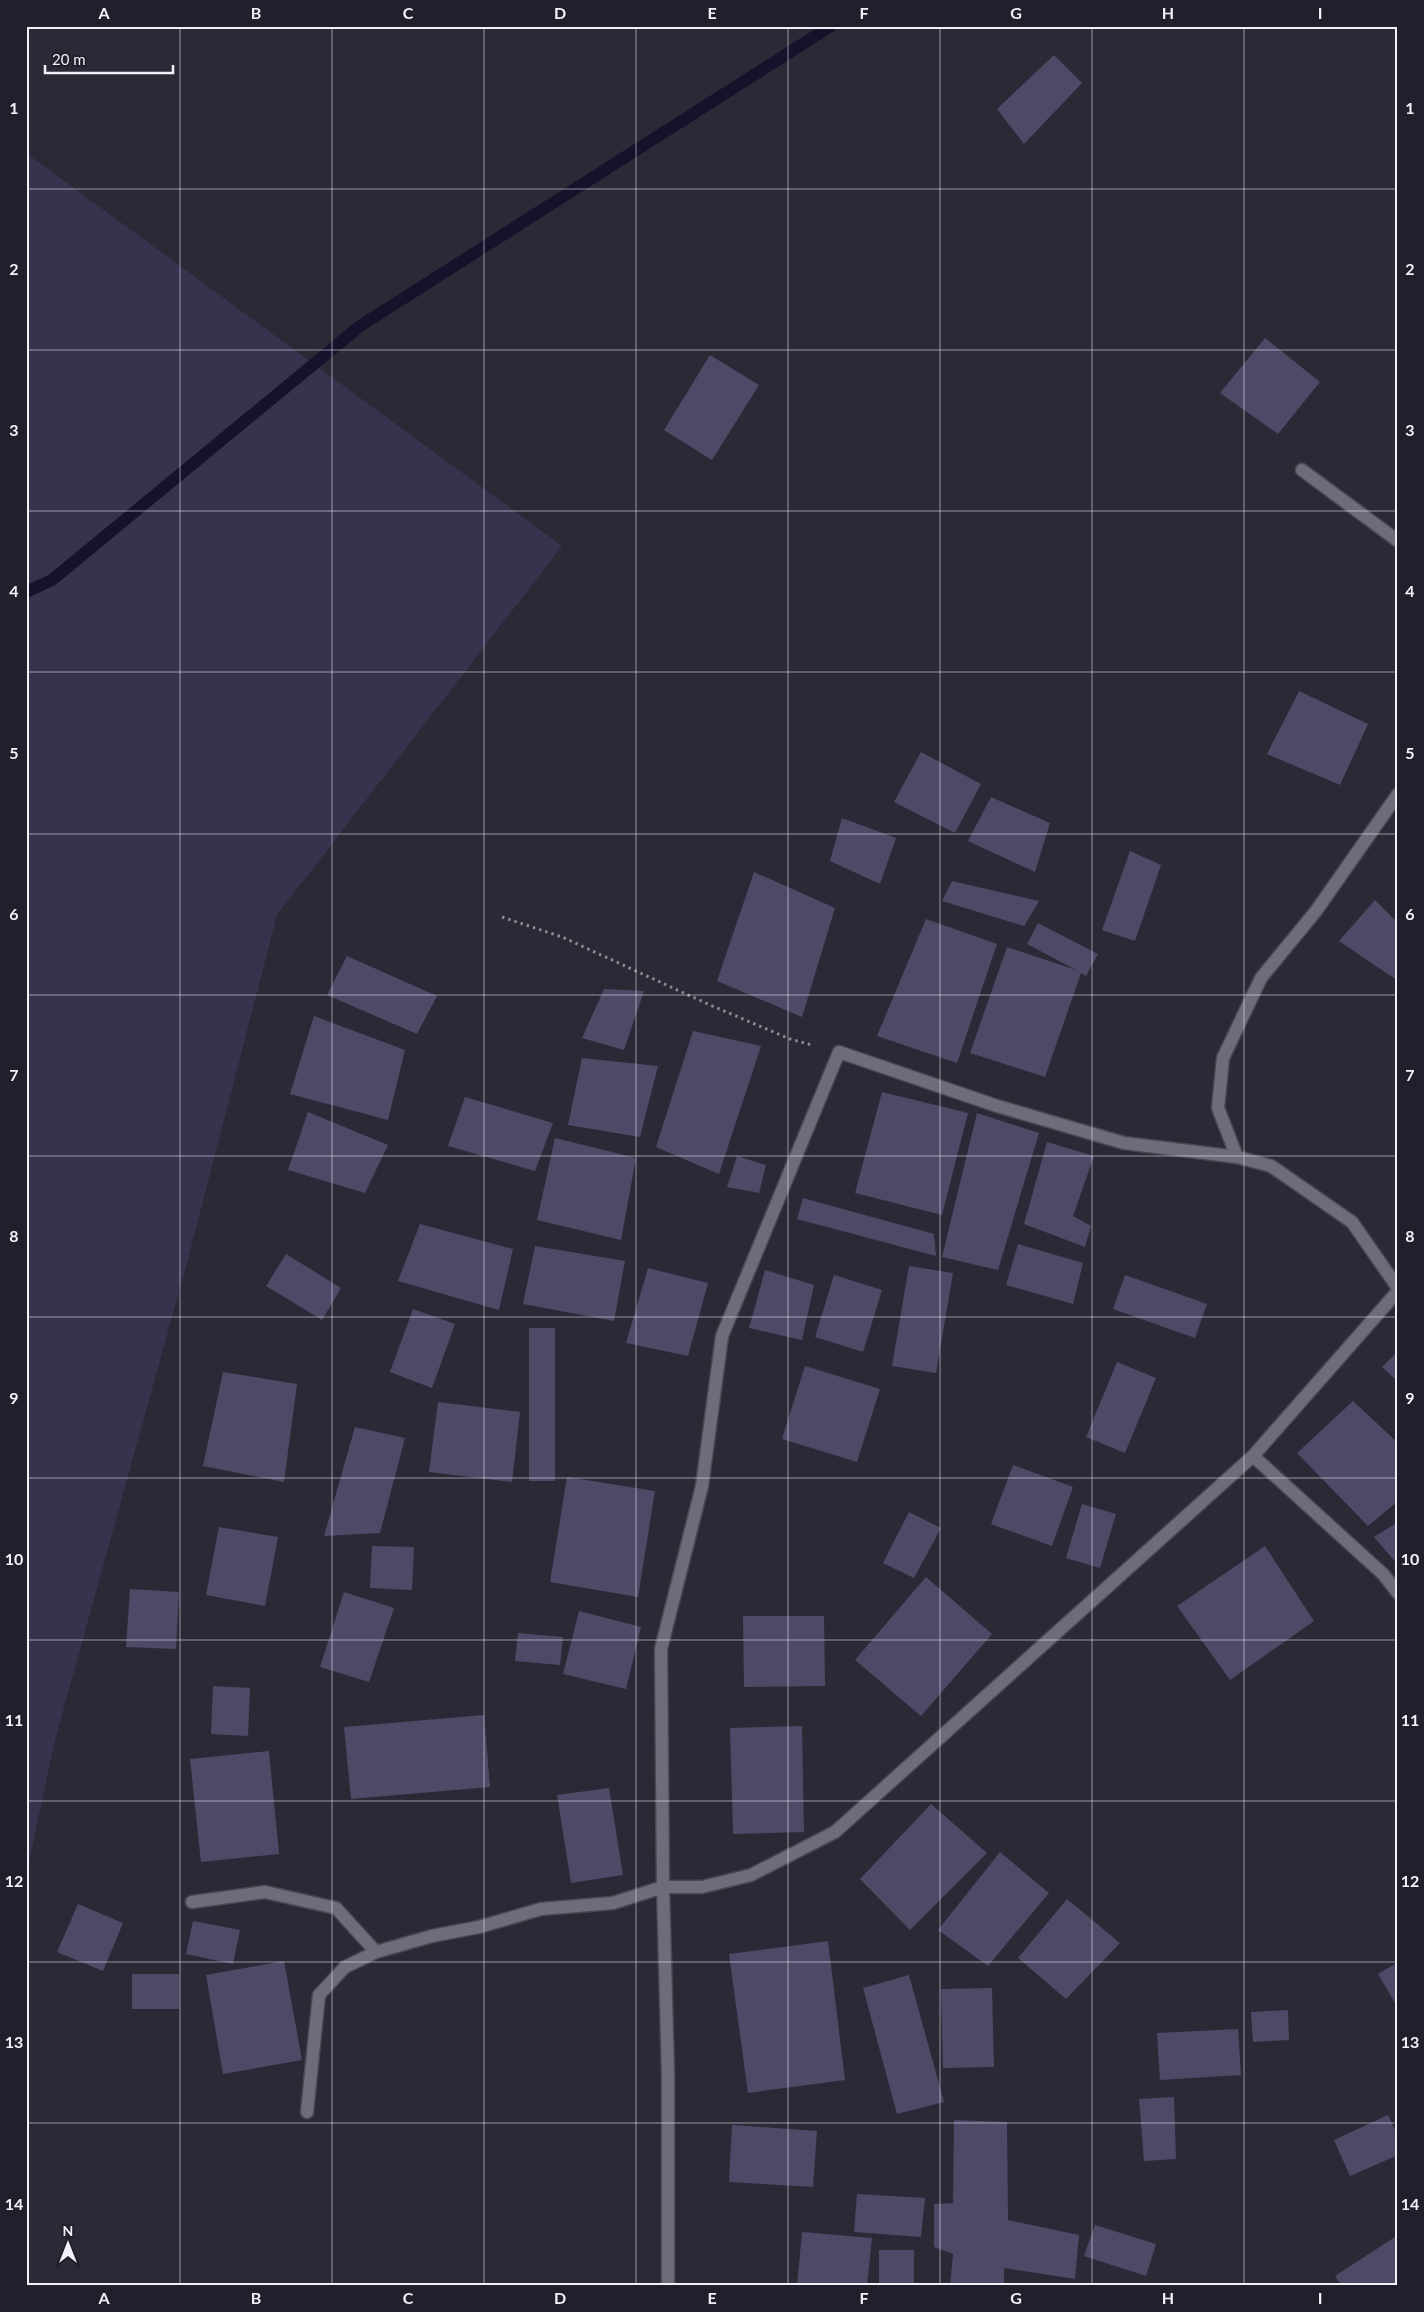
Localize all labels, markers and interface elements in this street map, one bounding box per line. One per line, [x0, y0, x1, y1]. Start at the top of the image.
text: A [97, 3, 110, 22]
text: B [251, 3, 261, 22]
text: C [403, 3, 414, 22]
text: D [554, 3, 566, 22]
text: E [707, 3, 717, 22]
text: F [859, 3, 869, 22]
text: G [1010, 3, 1022, 22]
text: H [1162, 3, 1174, 22]
text: I [1318, 3, 1322, 22]
scale bar [45, 42, 172, 74]
text: 20 m [52, 50, 86, 68]
text: 1 [9, 98, 19, 117]
text: 1 [1405, 98, 1415, 117]
text: 2 [9, 259, 19, 278]
text: 2 [1405, 259, 1415, 278]
text: 3 [9, 420, 19, 439]
text: 3 [1405, 420, 1415, 439]
text: 4 [9, 581, 19, 600]
text: 4 [1405, 581, 1415, 600]
text: 5 [9, 743, 19, 762]
text: 5 [1405, 743, 1415, 762]
text: 6 [9, 904, 19, 923]
text: 6 [1405, 904, 1415, 923]
text: 7 [9, 1065, 19, 1084]
text: 7 [1405, 1065, 1415, 1084]
text: 8 [9, 1226, 19, 1245]
text: 8 [1405, 1226, 1415, 1245]
text: 9 [9, 1388, 19, 1407]
text: 9 [1405, 1388, 1415, 1407]
text: 10 [5, 1549, 23, 1568]
text: 10 [1401, 1549, 1419, 1568]
text: 11 [5, 1710, 23, 1729]
text: 11 [1401, 1710, 1419, 1729]
text: 12 [5, 1871, 23, 1890]
text: 12 [1401, 1871, 1419, 1890]
text: 13 [5, 2032, 23, 2051]
text: 13 [1401, 2032, 1419, 2051]
text: 14 [5, 2194, 23, 2213]
text: 14 [1401, 2194, 1419, 2213]
north arrow [42, 2220, 92, 2270]
text: N [63, 2222, 73, 2239]
text: A [97, 2288, 110, 2307]
text: B [251, 2288, 261, 2307]
text: C [403, 2288, 414, 2307]
text: D [554, 2288, 566, 2307]
text: E [707, 2288, 717, 2307]
text: F [859, 2288, 869, 2307]
text: G [1010, 2288, 1022, 2307]
text: H [1162, 2288, 1174, 2307]
text: I [1318, 2288, 1322, 2307]

